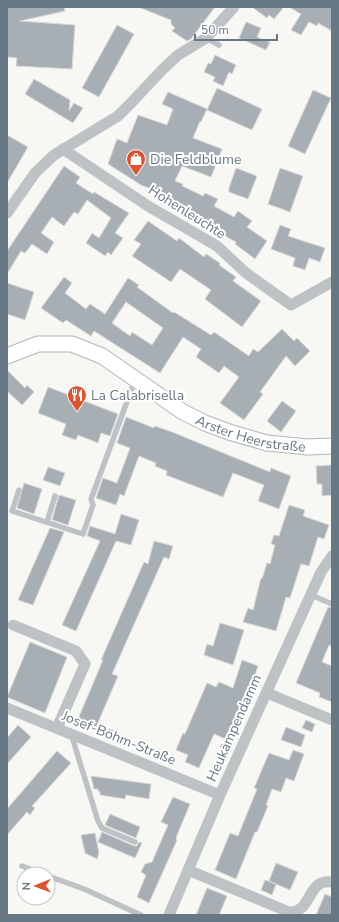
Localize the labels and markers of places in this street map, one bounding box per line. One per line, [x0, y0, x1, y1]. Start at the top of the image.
shop icon: Die Feldblume [125, 148, 147, 176]
place label: Die Feldblume [150, 150, 241, 169]
restaurant icon: La Calabrisella [66, 384, 88, 412]
place label: La Calabrisella [91, 386, 184, 405]

